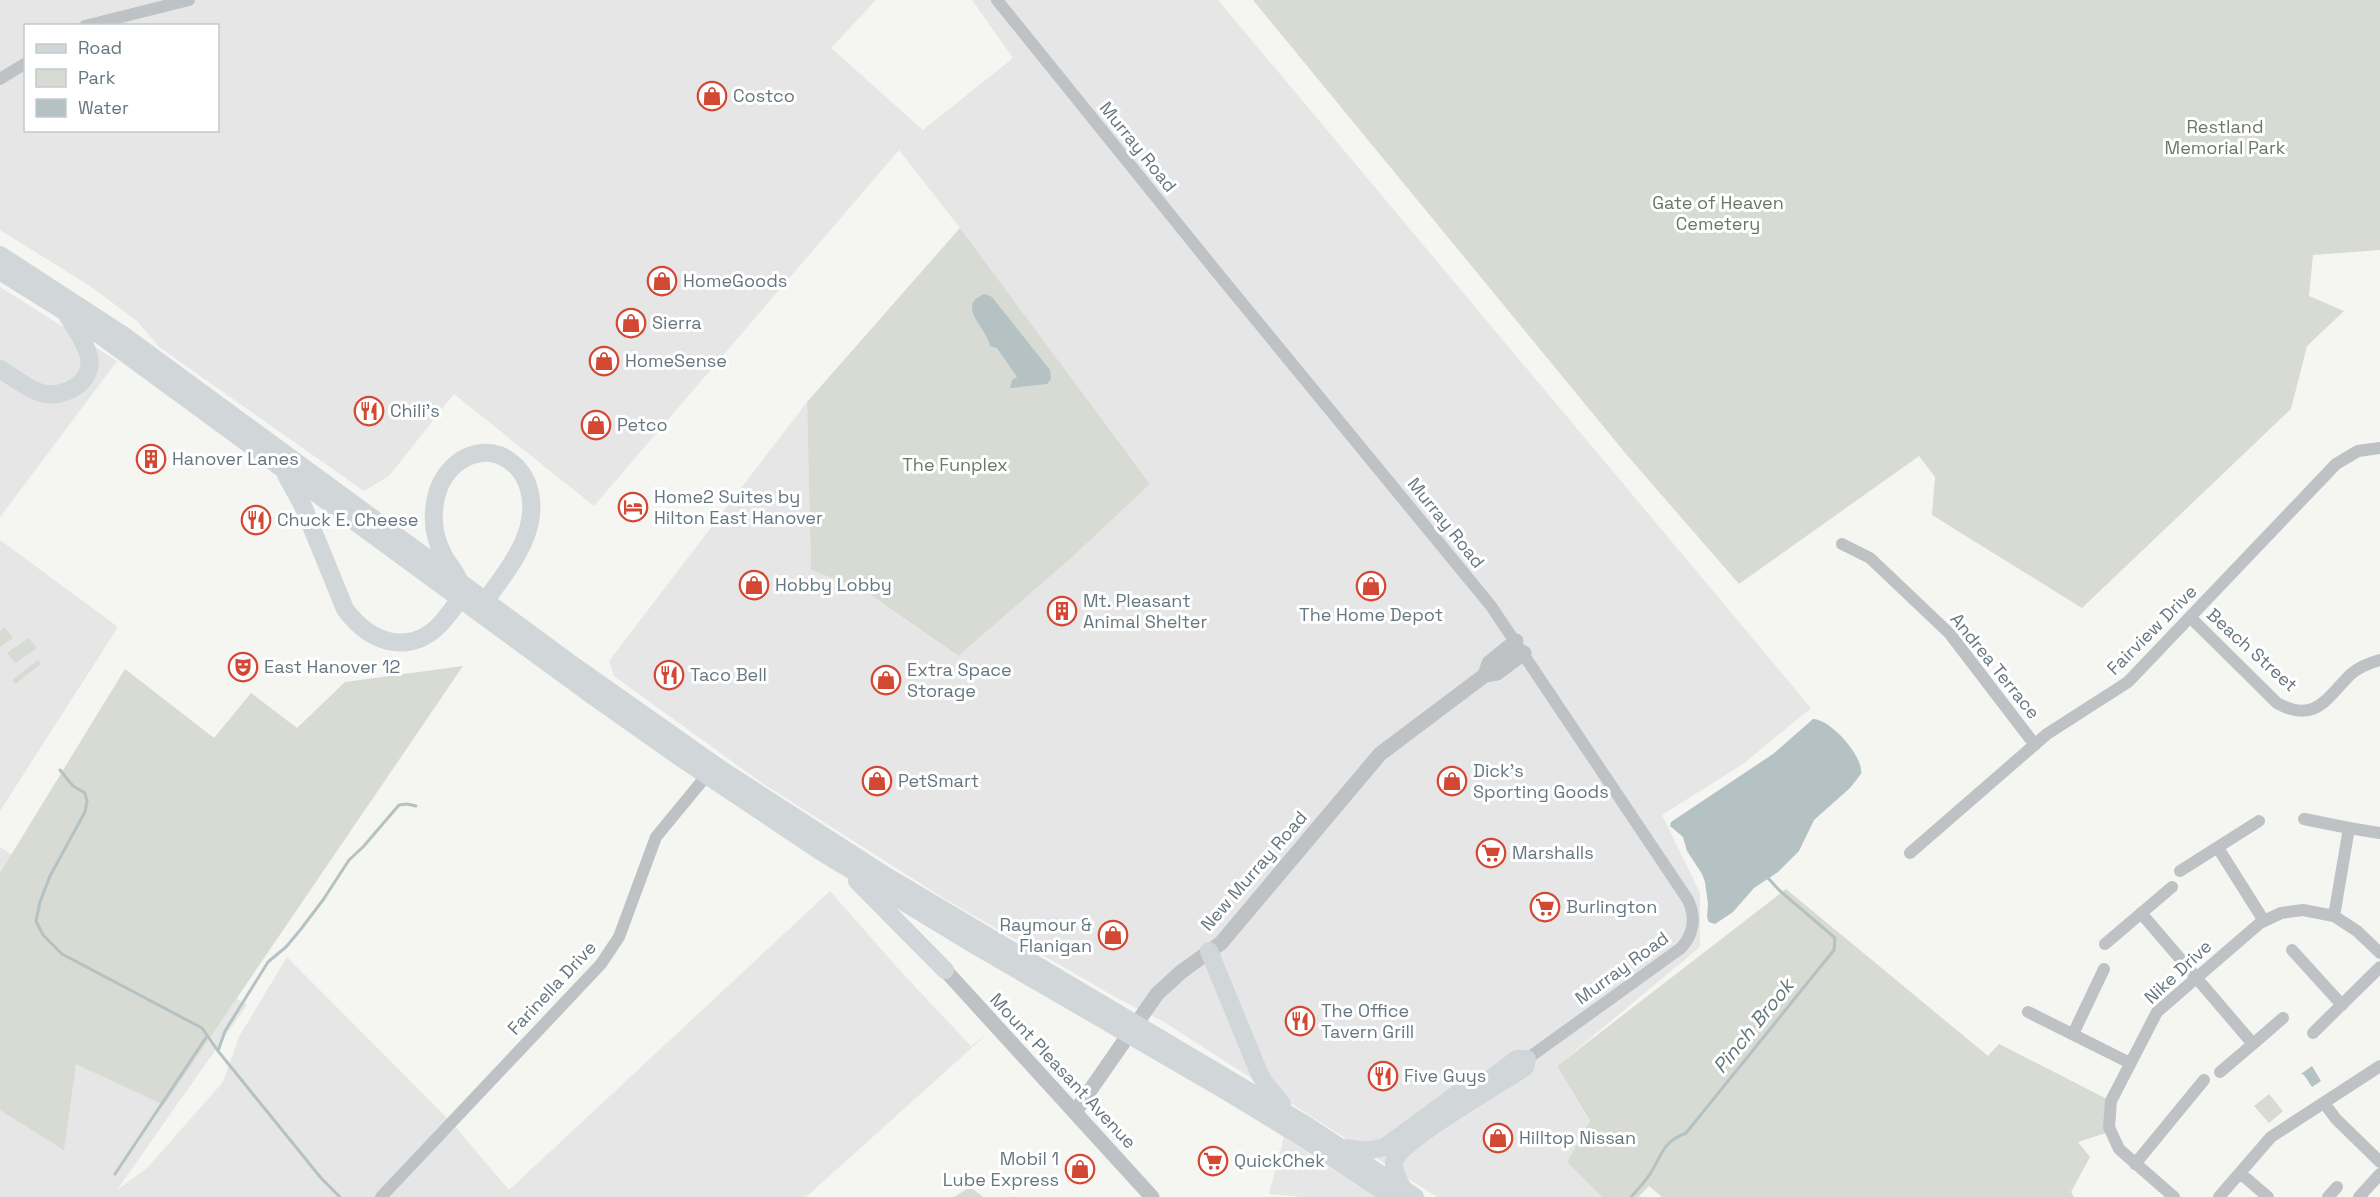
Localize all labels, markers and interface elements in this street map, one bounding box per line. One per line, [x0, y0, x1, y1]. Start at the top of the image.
legend [24, 24, 219, 132]
text: Road [78, 36, 122, 59]
text: Park [78, 66, 116, 89]
shop icon: Costco [696, 80, 728, 112]
place label: Costco [733, 84, 795, 107]
text: Water [78, 96, 129, 119]
street label: Murray Road [1095, 97, 1182, 197]
park label: Restland Memorial Park [2165, 115, 2286, 159]
park label: Gate of Heaven Cemetery [1652, 191, 1784, 235]
shop icon: HomeGoods [646, 265, 678, 297]
place label: HomeGoods [683, 269, 787, 292]
shop icon: Sierra [615, 307, 647, 339]
place label: Sierra [652, 311, 702, 334]
shop icon: HomeSense [588, 345, 620, 377]
place label: HomeSense [625, 349, 727, 372]
restaurant icon: Chili's [353, 395, 385, 427]
place label: Chili's [390, 399, 440, 422]
shop icon: Petco [580, 409, 612, 441]
place label: Petco [617, 413, 668, 436]
building icon: Hanover Lanes [135, 443, 167, 475]
place label: Hanover Lanes [172, 447, 299, 470]
park label: The Funplex [902, 453, 1008, 476]
street label: Murray Road [1403, 473, 1490, 573]
place label: Home2 Suites by Hilton East Hanover [654, 485, 823, 529]
hotel icon: Home2 Suites by Hilton East Hanover [617, 491, 649, 523]
restaurant icon: Chuck E. Cheese [240, 504, 272, 536]
place label: Chuck E. Cheese [277, 508, 418, 531]
shop icon: Hobby Lobby [738, 569, 770, 601]
shop icon: The Home Depot [1355, 570, 1387, 602]
place label: Hobby Lobby [775, 573, 892, 596]
street label: Fairview Drive [2102, 580, 2201, 679]
place label: Mt. Pleasant Animal Shelter [1083, 589, 1207, 633]
building icon: Mt. Pleasant Animal Shelter [1046, 595, 1078, 627]
place label: The Home Depot [1299, 603, 1443, 626]
street label: Beach Street [2202, 603, 2302, 696]
street label: Andrea Terrace [1946, 608, 2045, 723]
theatre icon: East Hanover 12 [227, 651, 259, 683]
place label: East Hanover 12 [264, 655, 400, 678]
place label: Extra Space Storage [907, 658, 1012, 702]
restaurant icon: Taco Bell [653, 659, 685, 691]
place label: Taco Bell [690, 663, 767, 686]
shop icon: Extra Space Storage [870, 664, 902, 696]
place label: Dick's Sporting Goods [1473, 759, 1609, 803]
shop icon: PetSmart [861, 765, 893, 797]
shop icon: Dick's Sporting Goods [1436, 765, 1468, 797]
place label: PetSmart [898, 769, 979, 792]
street label: New Murray Road [1195, 806, 1312, 935]
supermarket icon: Marshalls [1475, 837, 1507, 869]
place label: Marshalls [1512, 841, 1594, 864]
supermarket icon: Burlington [1529, 891, 1561, 923]
place label: Burlington [1566, 895, 1657, 918]
place label: Raymour & Flanigan [1000, 913, 1092, 957]
shop icon: Raymour & Flanigan [1097, 919, 1129, 951]
street label: Murray Road [1571, 926, 1673, 1009]
street label: Nike Drive [2139, 935, 2216, 1009]
street label: Farinella Drive [502, 936, 601, 1039]
water label: Pinch Brook [1707, 972, 1801, 1079]
street label: Mount Pleasant Avenue [985, 988, 1141, 1153]
place label: The Office Tavern Grill [1321, 999, 1414, 1043]
restaurant icon: The Office Tavern Grill [1284, 1005, 1316, 1037]
restaurant icon: Five Guys [1367, 1060, 1399, 1092]
place label: Five Guys [1404, 1064, 1486, 1087]
shop icon: Hilltop Nissan [1482, 1122, 1514, 1154]
place label: Hilltop Nissan [1519, 1126, 1636, 1149]
supermarket icon: QuickChek [1197, 1145, 1229, 1177]
place label: Mobil 1 Lube Express [943, 1147, 1059, 1191]
place label: QuickChek [1234, 1149, 1325, 1172]
shop icon: Mobil 1 Lube Express [1064, 1153, 1096, 1185]

